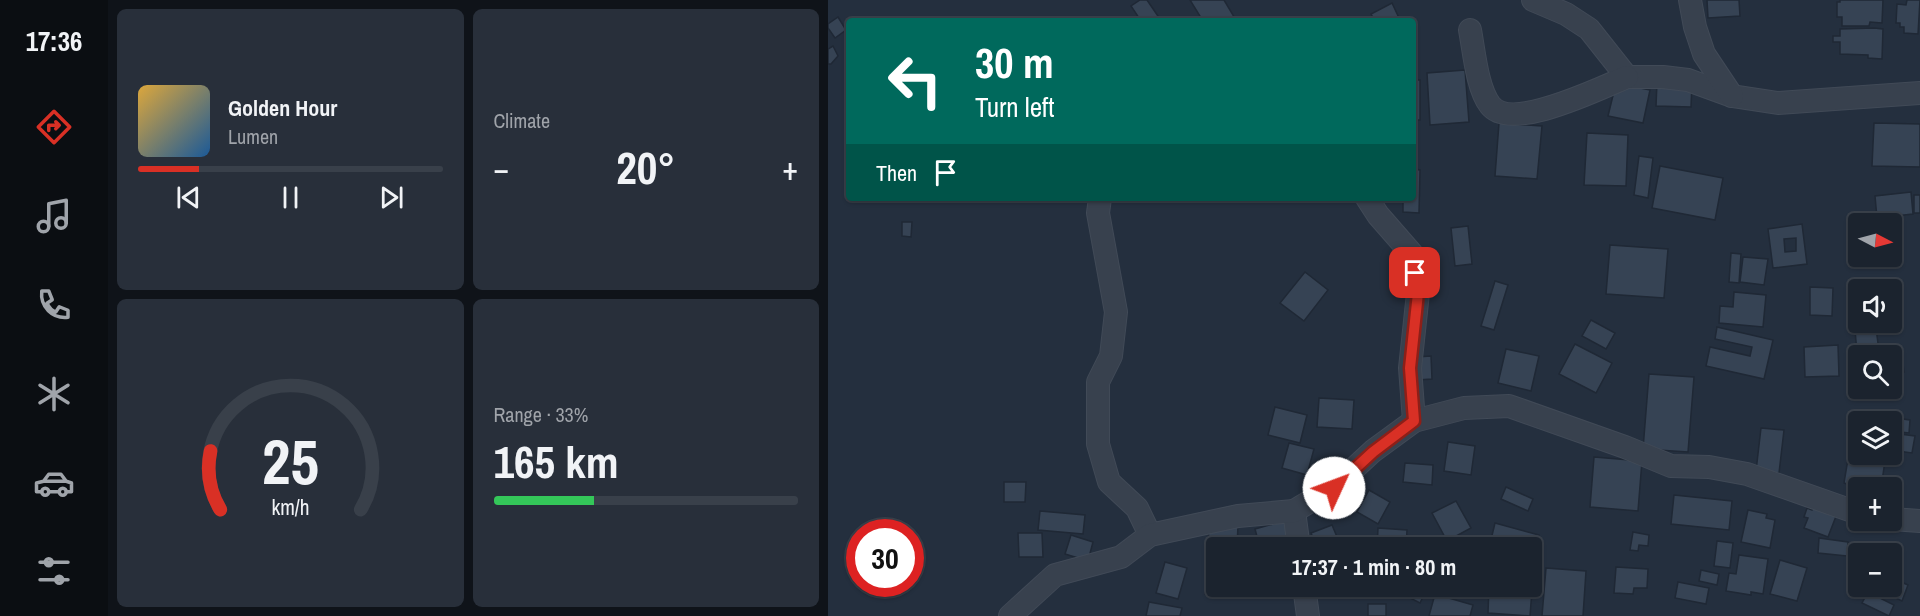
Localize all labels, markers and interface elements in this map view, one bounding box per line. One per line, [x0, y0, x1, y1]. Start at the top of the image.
text: 17:36 [26, 23, 82, 59]
text: 30 m [975, 35, 1054, 91]
icon: left [876, 42, 954, 120]
text: Turn left [975, 89, 1054, 125]
text: Golden Hour [228, 93, 337, 123]
icon: directions [33, 106, 75, 148]
text: Climate [494, 107, 550, 134]
text: Lumen [228, 123, 278, 150]
text: 20° [616, 137, 675, 198]
text: − [494, 146, 509, 190]
text: + [782, 146, 798, 190]
icon: arrive [929, 156, 962, 189]
text: Then [876, 158, 917, 188]
icon: previous [172, 181, 205, 214]
icon: pause [274, 181, 307, 214]
icon: next [375, 181, 408, 214]
icon: music [33, 195, 75, 237]
north arrow [1848, 213, 1902, 267]
map controls [1848, 213, 1902, 597]
pin [1389, 247, 1440, 298]
icon: arrive [1398, 256, 1431, 289]
button: sound [1848, 279, 1902, 333]
icon: phone [33, 284, 75, 326]
button: search [1848, 345, 1902, 399]
icon: climate [33, 373, 75, 415]
text: Range · 33% [494, 401, 588, 428]
button: layers [1848, 411, 1902, 465]
text: 25 [262, 419, 319, 503]
text: 165 km [494, 431, 619, 492]
position arrow [1302, 456, 1366, 520]
icon: car [33, 462, 75, 504]
button: + [1848, 477, 1902, 531]
text: km/h [271, 493, 309, 522]
speed limit sign: 30 [846, 519, 924, 597]
button: − [1848, 543, 1902, 597]
icon: filters [33, 550, 75, 592]
text: 17:37 · 1 min · 80 m [1292, 552, 1456, 582]

